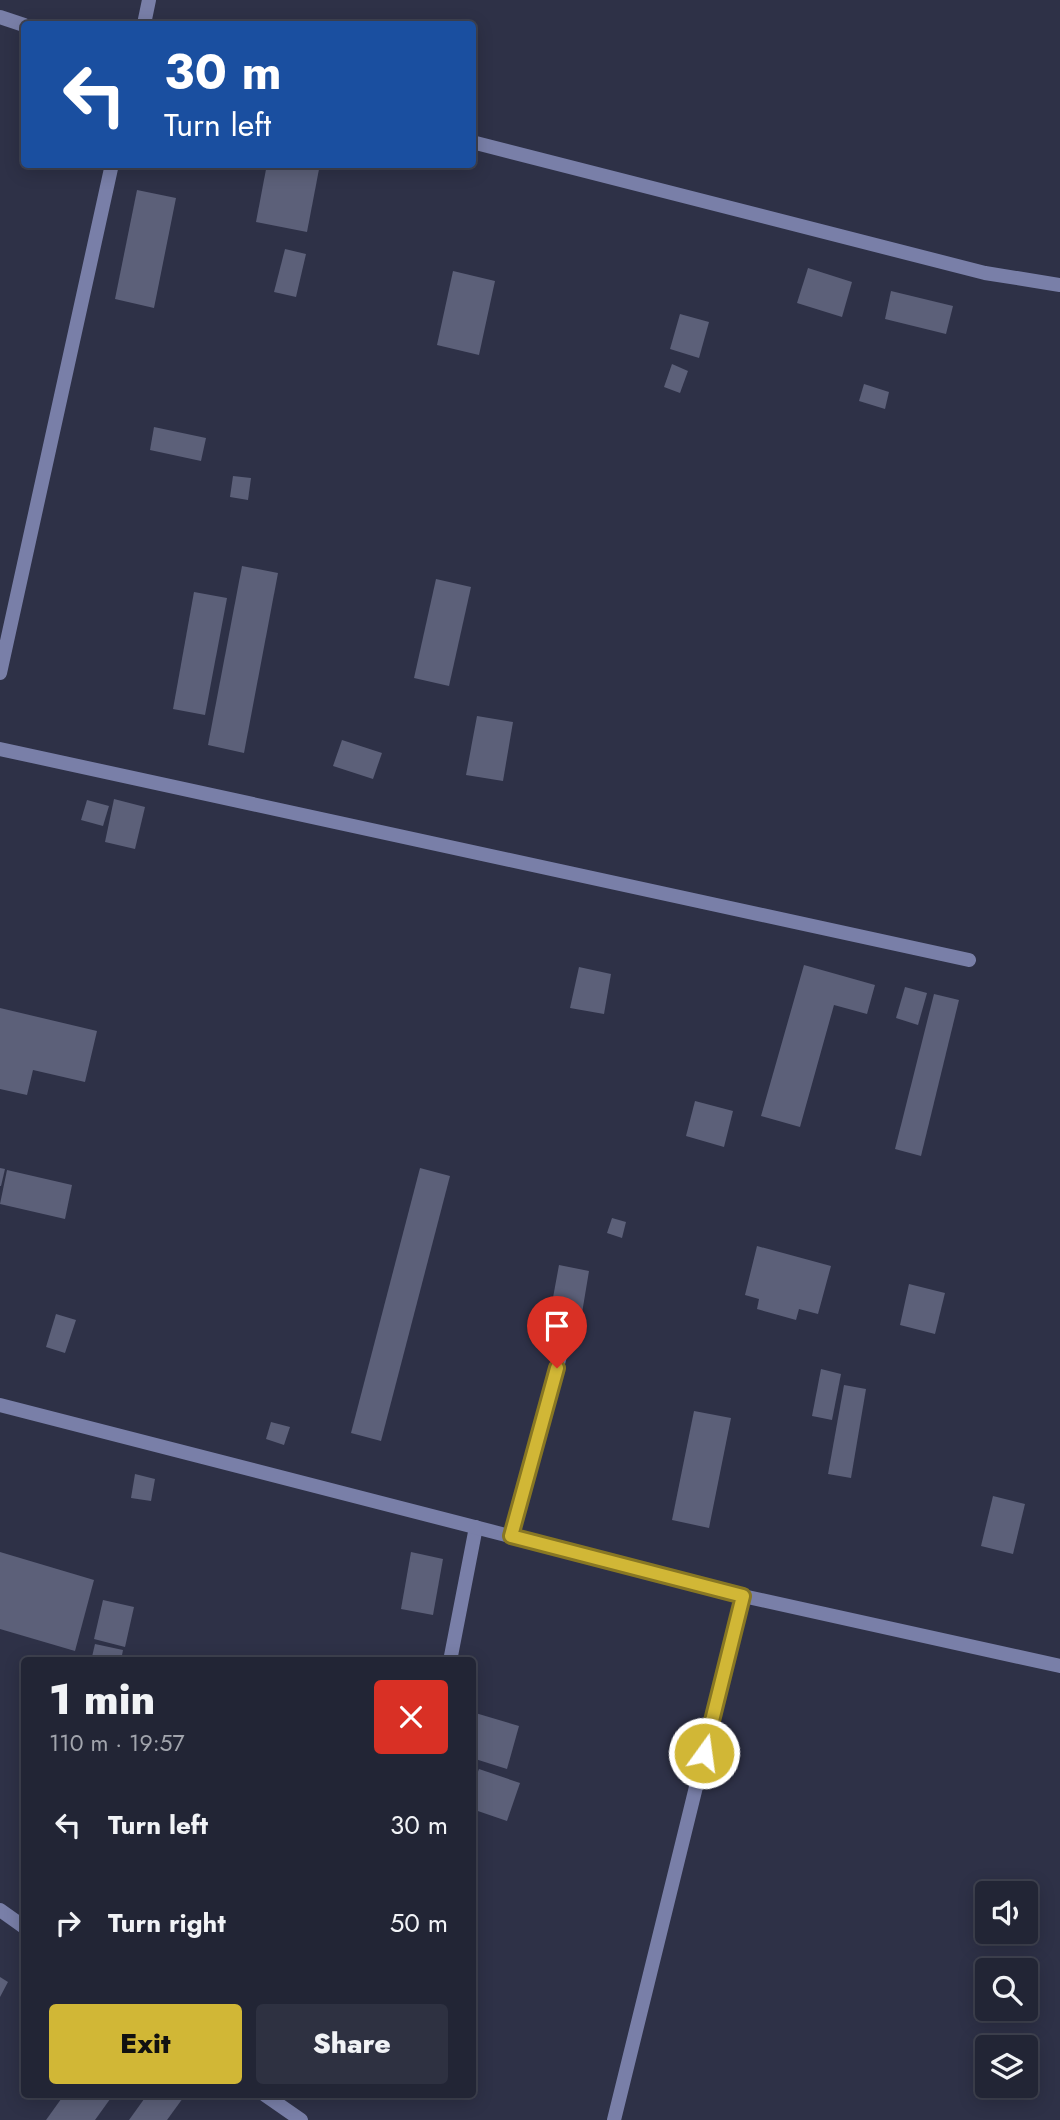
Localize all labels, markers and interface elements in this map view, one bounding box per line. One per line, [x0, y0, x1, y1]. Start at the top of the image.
text: 30 m [164, 37, 282, 107]
icon: left [49, 49, 140, 140]
text: Turn left [164, 102, 271, 148]
pin [527, 1296, 587, 1368]
icon: arrive [538, 1307, 576, 1345]
text: 1 min [49, 1669, 155, 1730]
button: close [374, 1680, 448, 1754]
position arrow [667, 1716, 741, 1790]
text: 110 m · 19:57 [49, 1726, 185, 1760]
icon: left [49, 1806, 87, 1844]
text: Turn left [108, 1806, 208, 1844]
text: 30 m [390, 1806, 448, 1844]
map controls [975, 1881, 1038, 2098]
button: sound [975, 1881, 1038, 1944]
icon: right [49, 1904, 87, 1942]
text: Turn right [108, 1904, 226, 1942]
text: 50 m [390, 1904, 448, 1942]
button: search [975, 1958, 1038, 2021]
button: Exit [49, 2004, 242, 2084]
button: Share [256, 2004, 448, 2084]
button: layers [975, 2035, 1038, 2098]

